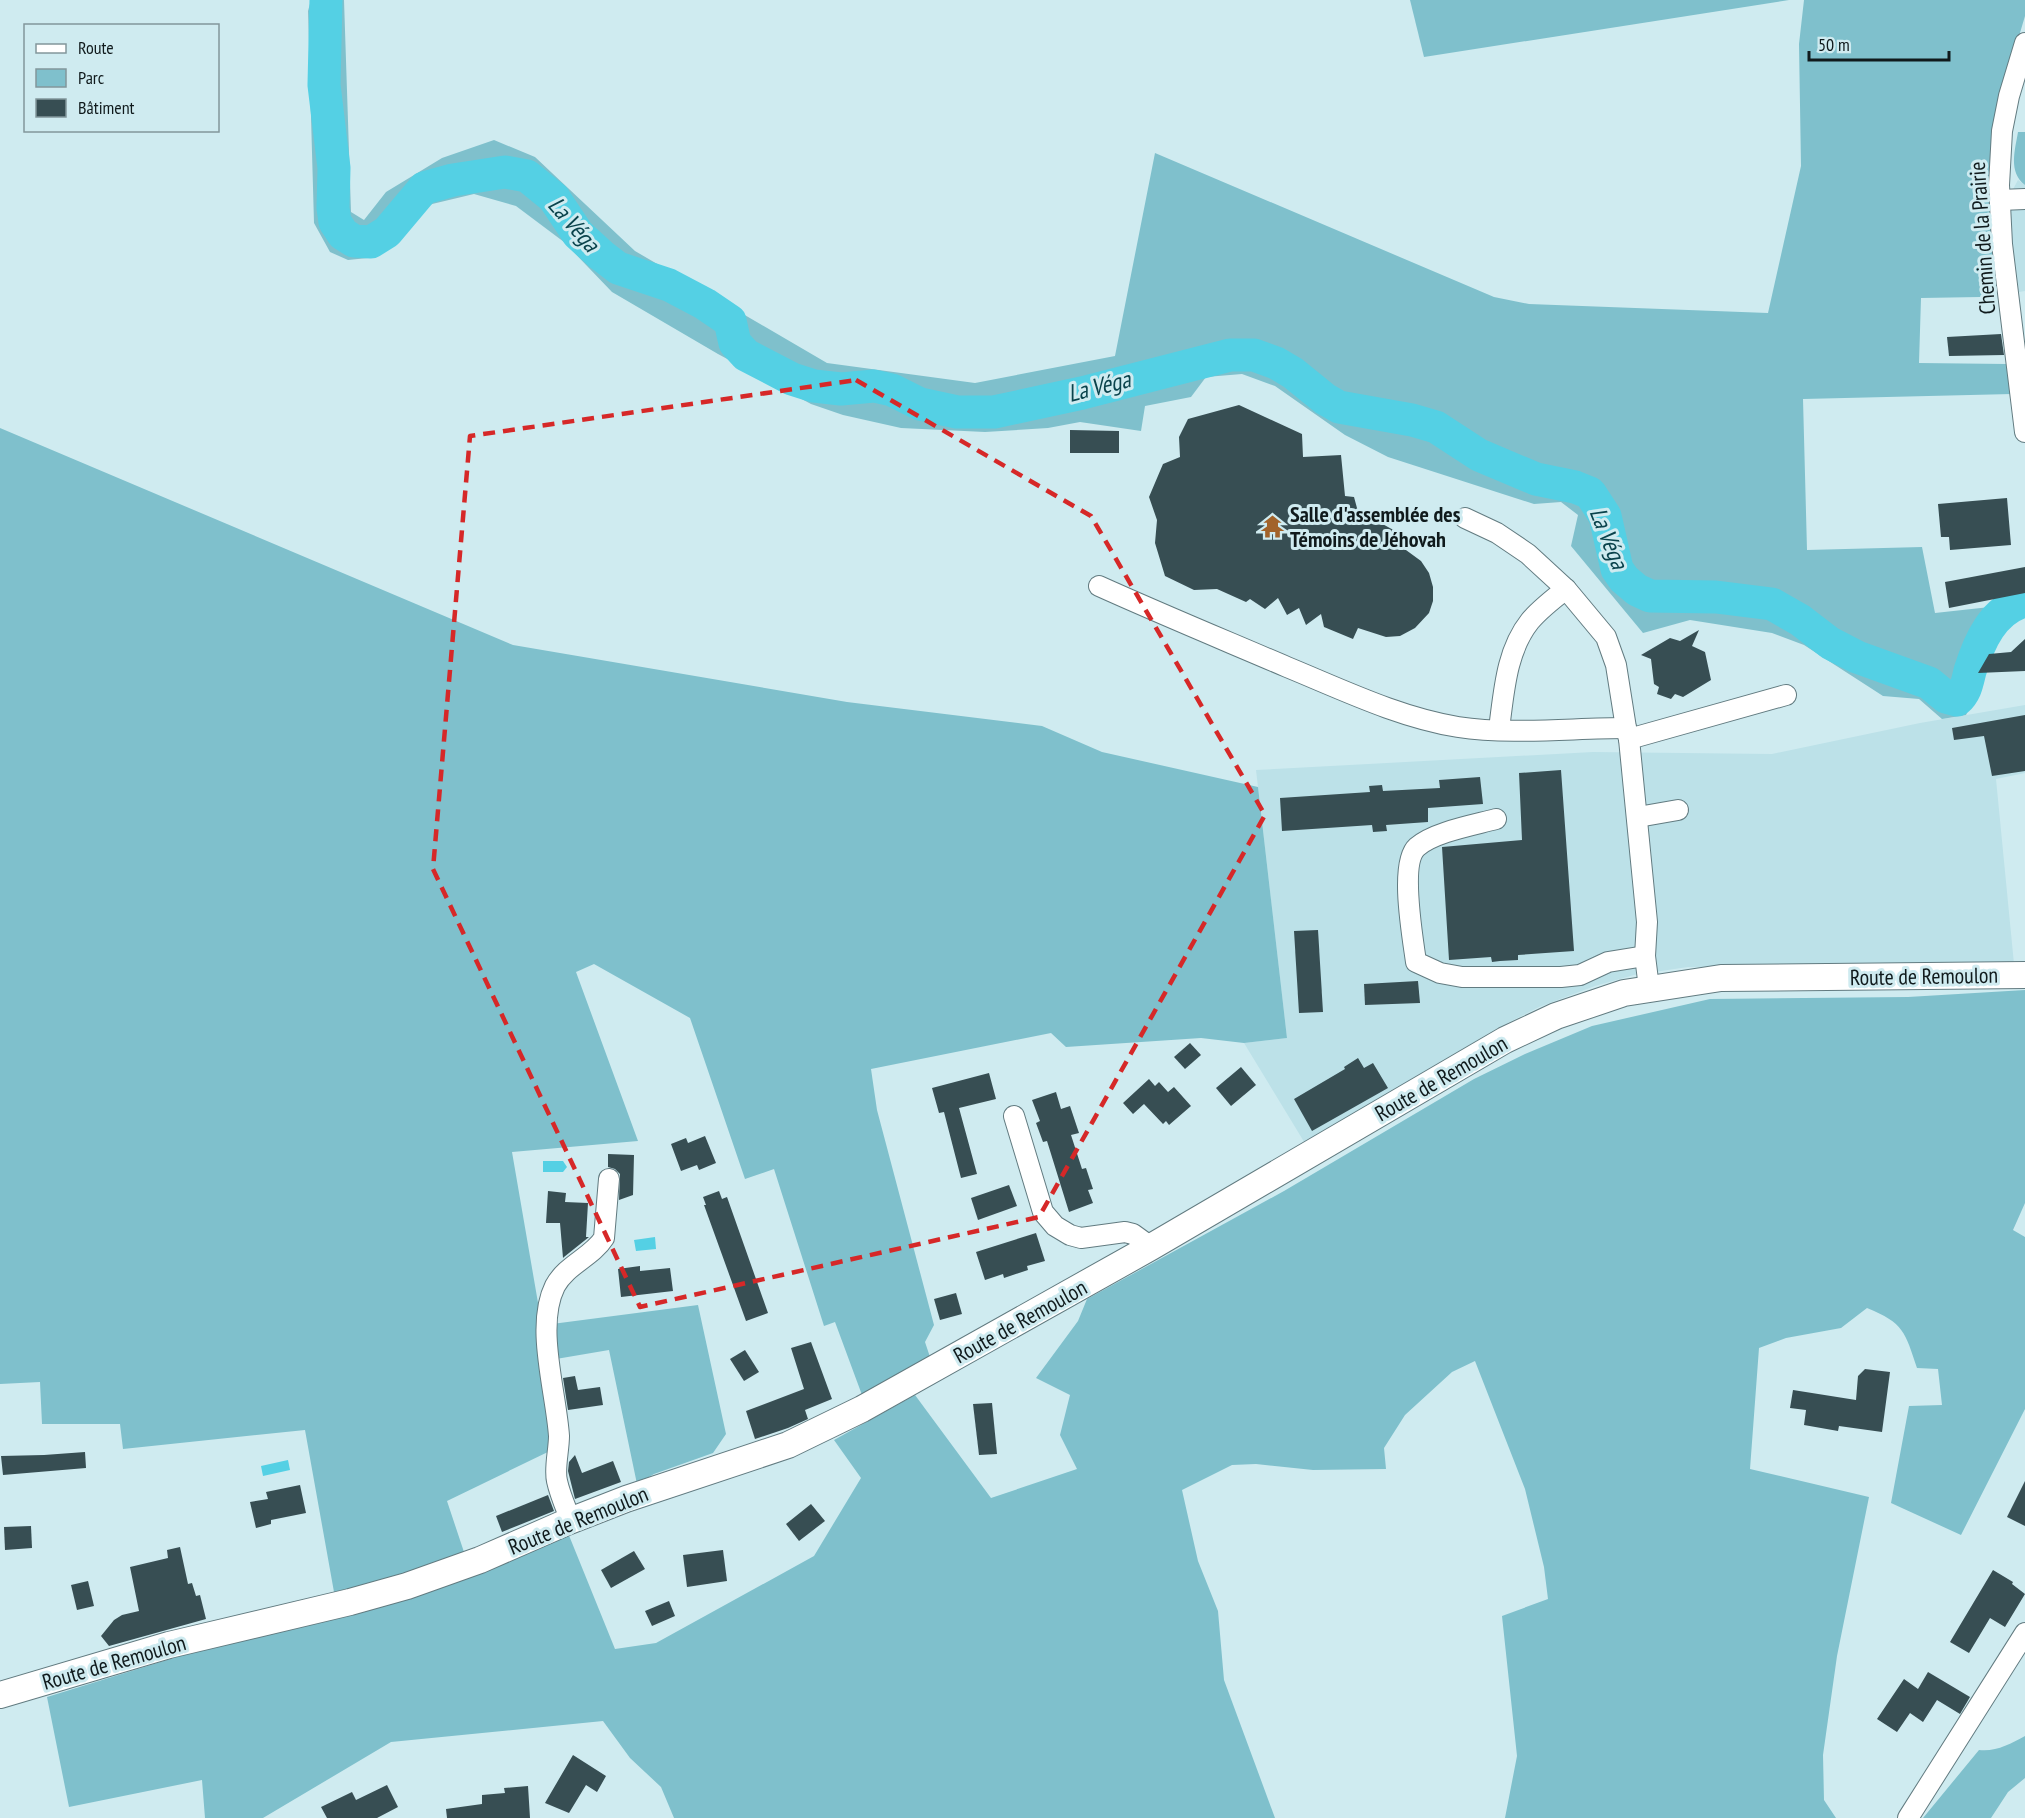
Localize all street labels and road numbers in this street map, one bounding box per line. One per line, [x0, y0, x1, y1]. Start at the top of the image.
street label: Chemin de la Prairie [1963, 161, 2001, 315]
street label: Route de Remoulon [1850, 961, 1998, 991]
street label: Route de Remoulon [1370, 1029, 1512, 1127]
street label: Route de Remoulon [948, 1273, 1092, 1369]
street label: Route de Remoulon [504, 1479, 652, 1561]
street label: Route de Remoulon [39, 1628, 189, 1696]

